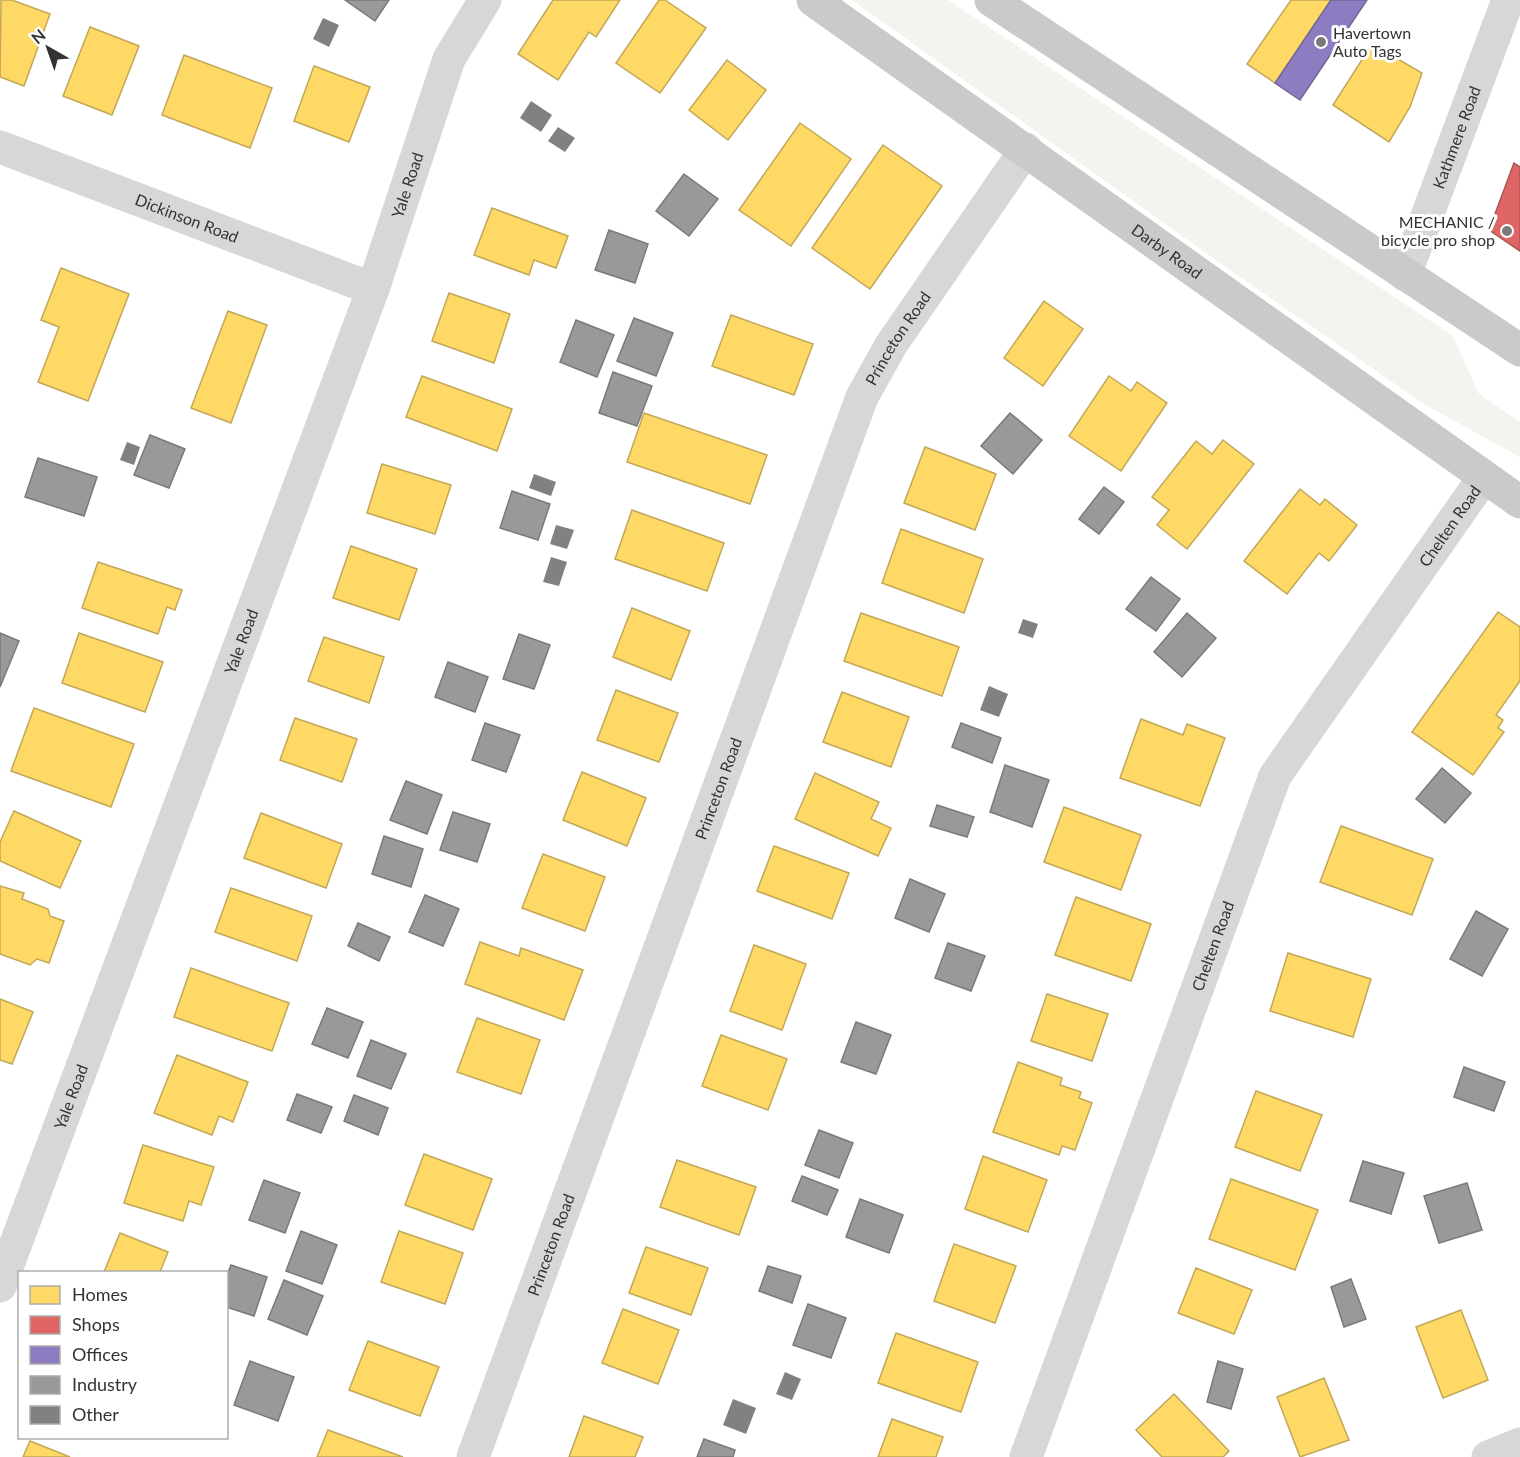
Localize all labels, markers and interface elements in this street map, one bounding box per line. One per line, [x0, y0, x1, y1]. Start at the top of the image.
north arrow [18, 18, 78, 78]
place label: Havertown Auto Tags [1333, 23, 1411, 60]
text: N [27, 25, 49, 47]
marker: Havertown Auto Tags [1314, 35, 1328, 49]
street label: Kathmere Road [1428, 83, 1484, 191]
street label: Yale Road [387, 150, 427, 220]
street label: Dickinson Road [133, 189, 241, 246]
place label: MECHANIC / bicycle pro shop [1381, 212, 1495, 249]
street label: Darby Road [1128, 219, 1206, 282]
marker: MECHANIC / bicycle pro shop [1500, 224, 1514, 238]
street label: Princeton Road [861, 287, 934, 388]
street label: Chelten Road [1414, 482, 1484, 570]
street label: Yale Road [220, 606, 261, 677]
street label: Princeton Road [690, 735, 745, 842]
street label: Chelten Road [1187, 898, 1238, 994]
street label: Yale Road [49, 1061, 91, 1132]
street label: Princeton Road [523, 1191, 578, 1298]
legend [18, 1271, 228, 1439]
text: Homes [72, 1283, 128, 1305]
text: Shops [72, 1313, 120, 1335]
text: Offices [72, 1343, 128, 1365]
text: Industry [72, 1373, 138, 1395]
text: Other [72, 1403, 119, 1425]

